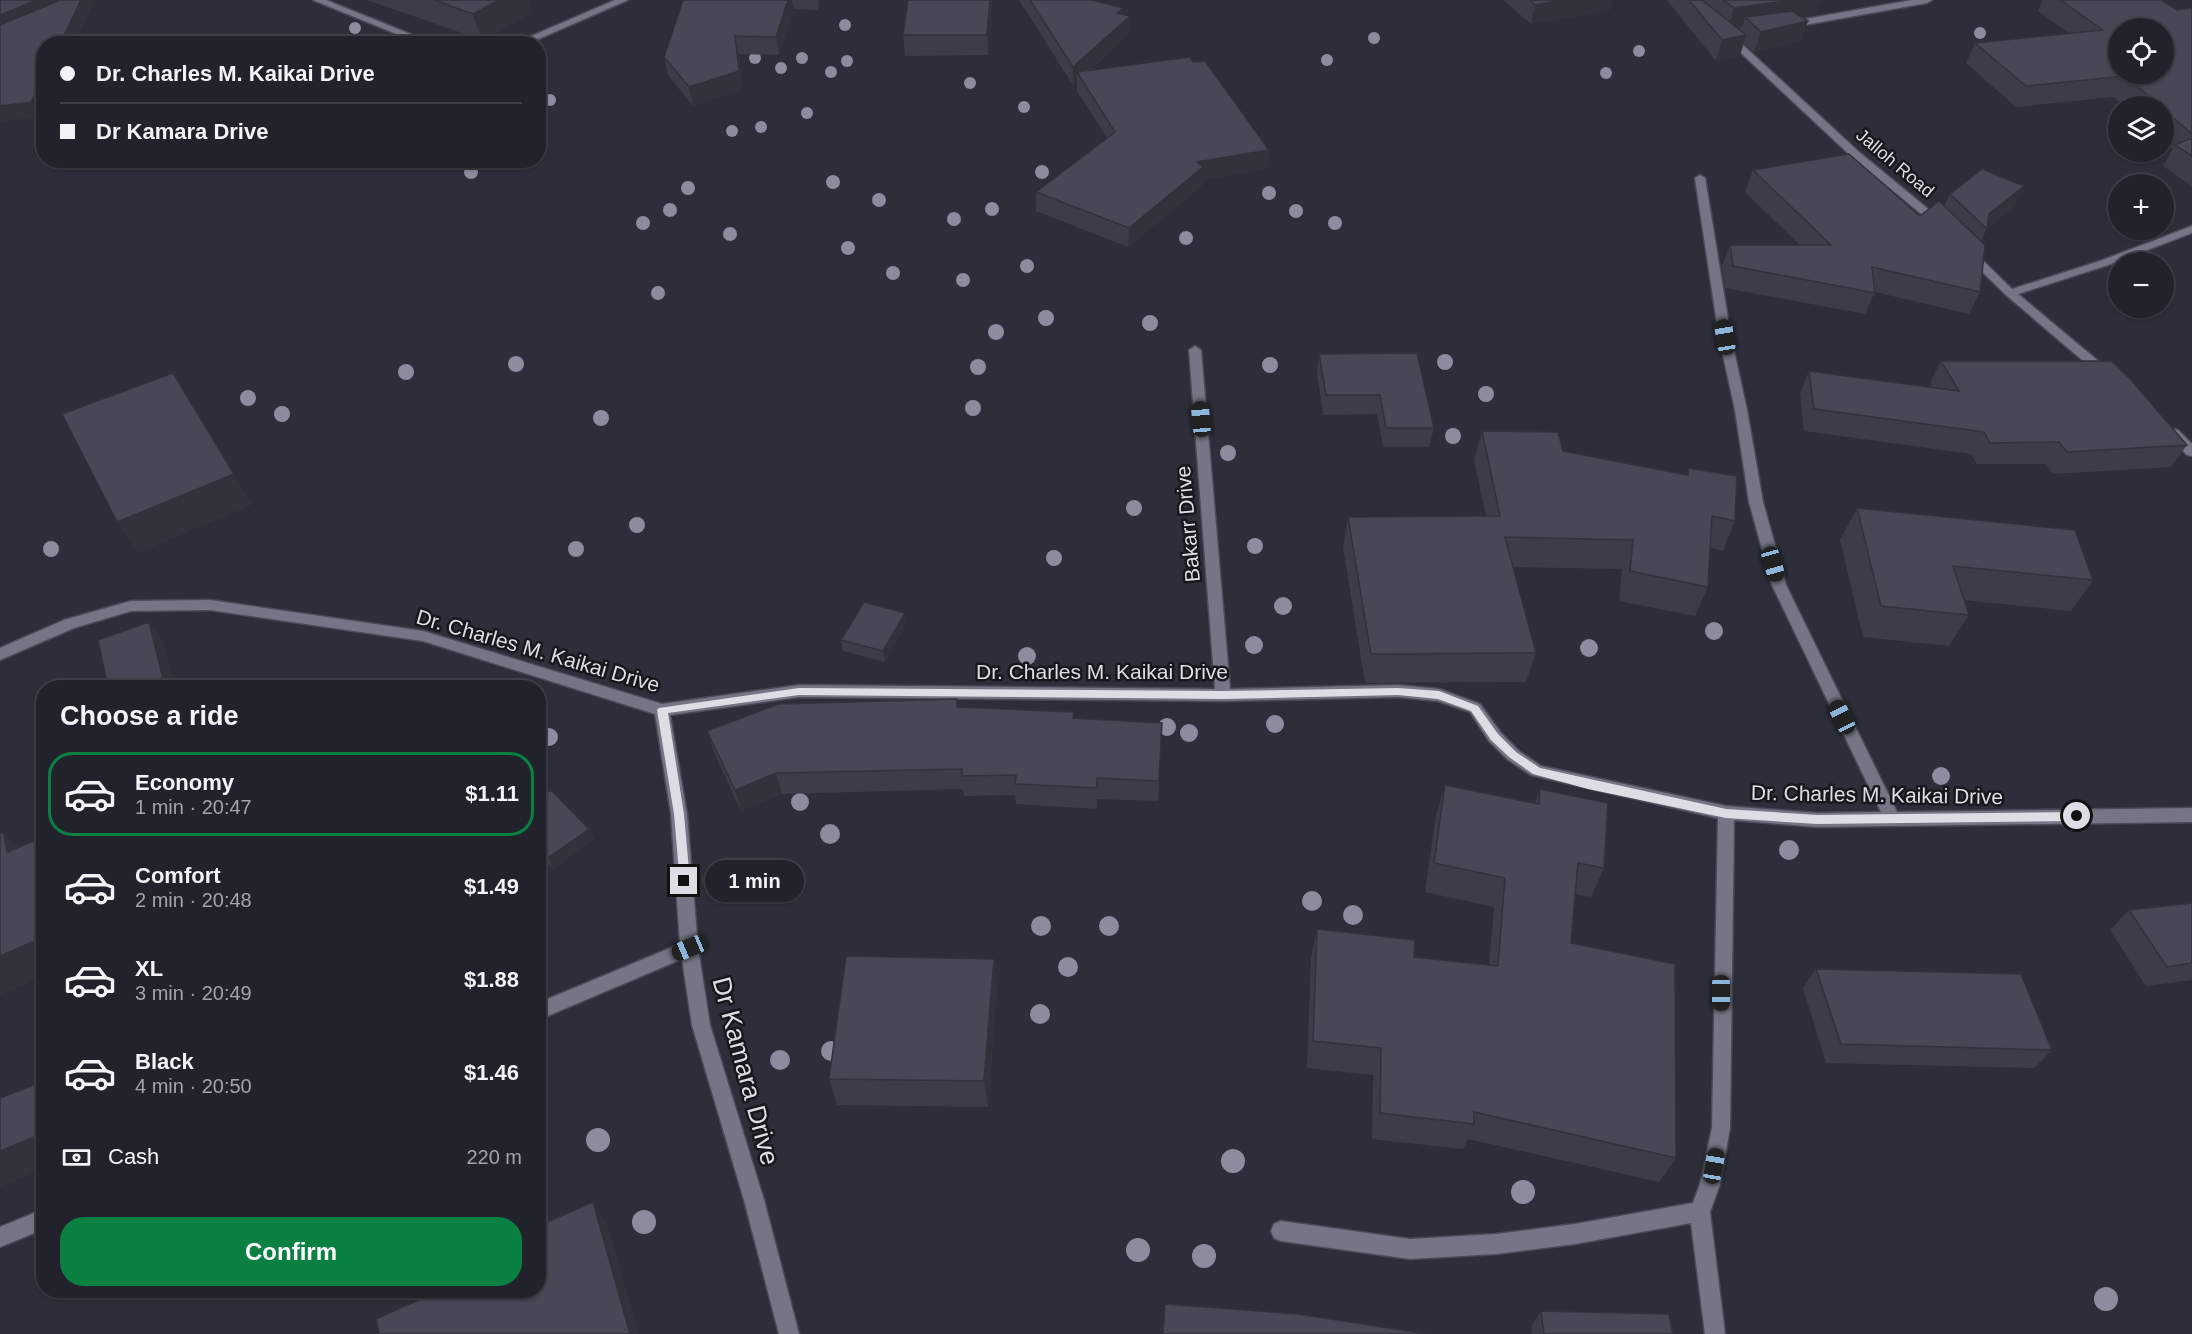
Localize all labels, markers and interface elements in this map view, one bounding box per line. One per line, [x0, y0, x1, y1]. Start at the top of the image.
map controls [2108, 18, 2174, 318]
button: locate [2108, 18, 2174, 84]
text: Dr. Charles M. Kaikai Drive [96, 61, 375, 86]
button: layers [2108, 96, 2174, 162]
text: Dr Kamara Drive [96, 119, 268, 144]
street label: Jalloh Road [1852, 125, 1938, 201]
button: + [2108, 174, 2174, 240]
button: − [2108, 252, 2174, 318]
car [1713, 318, 1737, 356]
car [1190, 400, 1212, 438]
street label: Bakarr Drive [1171, 465, 1204, 583]
car [1759, 544, 1787, 584]
street label: Dr. Charles M. Kaikai Drive [414, 605, 662, 696]
street label: Dr. Charles M. Kaikai Drive [976, 660, 1228, 683]
car [1826, 697, 1858, 737]
text: Choose a ride [60, 701, 239, 731]
icon: car [63, 767, 117, 821]
text: Economy [135, 770, 234, 795]
text: $1.11 [465, 781, 519, 806]
street label: Dr. Charles M. Kaikai Drive [1751, 781, 2003, 808]
text: 1 min · 20:47 [135, 796, 252, 818]
route start [2063, 802, 2090, 829]
icon: car [63, 860, 117, 914]
callout: 1 min [705, 860, 804, 902]
text: Comfort [135, 863, 221, 888]
route end [670, 867, 697, 894]
text: 1 min [728, 870, 781, 892]
text: $1.49 [464, 874, 519, 899]
text: 2 min · 20:48 [135, 889, 252, 911]
car [669, 933, 709, 963]
icon: car [63, 953, 117, 1007]
text: XL [135, 956, 163, 981]
text: $1.88 [464, 967, 519, 992]
street label: Dr Kamara Drive [706, 974, 786, 1168]
car [1712, 975, 1730, 1011]
text: 3 min · 20:49 [135, 982, 252, 1004]
icon: car [63, 1046, 117, 1100]
text: Black [135, 1049, 194, 1074]
text: $1.46 [464, 1060, 519, 1085]
text: 4 min · 20:50 [135, 1075, 252, 1097]
icon: cash [60, 1141, 93, 1174]
text: Cash [108, 1144, 159, 1169]
text: 220 m [466, 1146, 522, 1168]
car [1702, 1147, 1726, 1185]
button: Confirm [60, 1217, 522, 1286]

